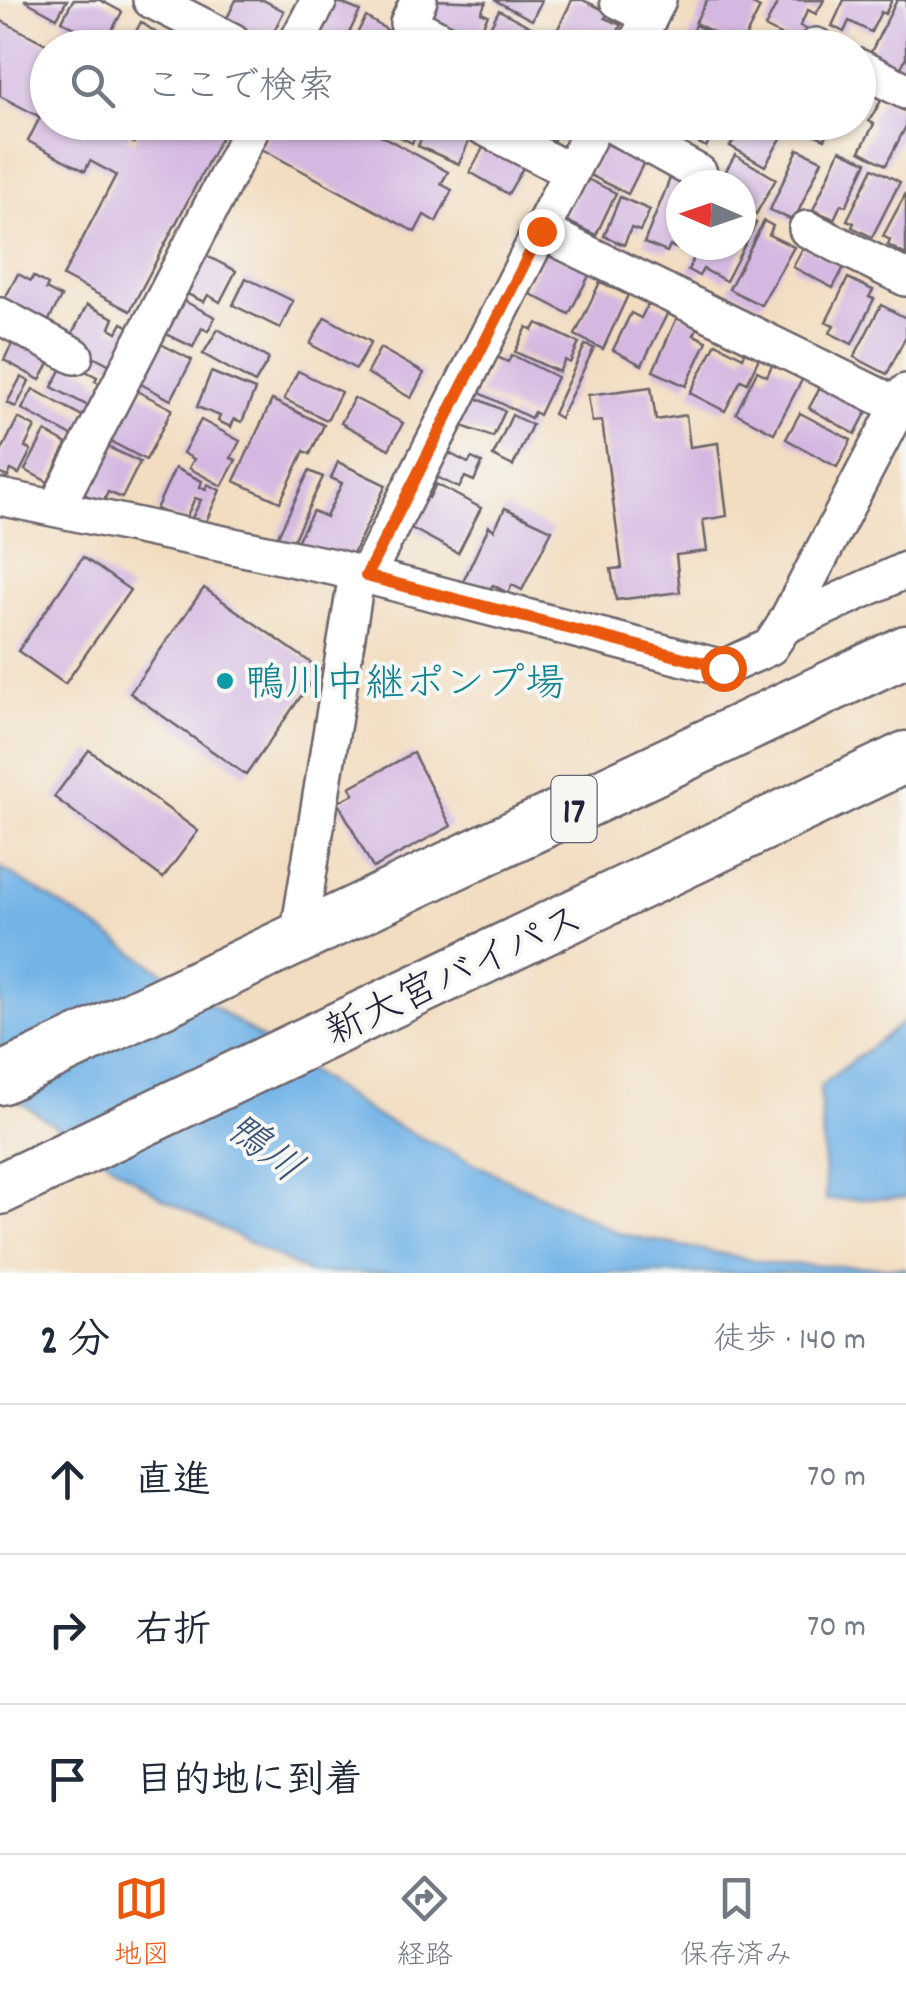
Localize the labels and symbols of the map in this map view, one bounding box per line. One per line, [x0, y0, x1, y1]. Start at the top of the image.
north arrow [666, 170, 756, 260]
route end [519, 209, 565, 255]
route start [701, 646, 747, 692]
place label: 鴨川中継ポンプ場 [245, 659, 565, 716]
marker: 鴨川中継ポンプ場 [214, 670, 236, 692]
road number: 17 [552, 776, 596, 842]
street label: 新大宮バイパス [317, 894, 594, 1064]
water label: 鴨川 [210, 1102, 313, 1201]

